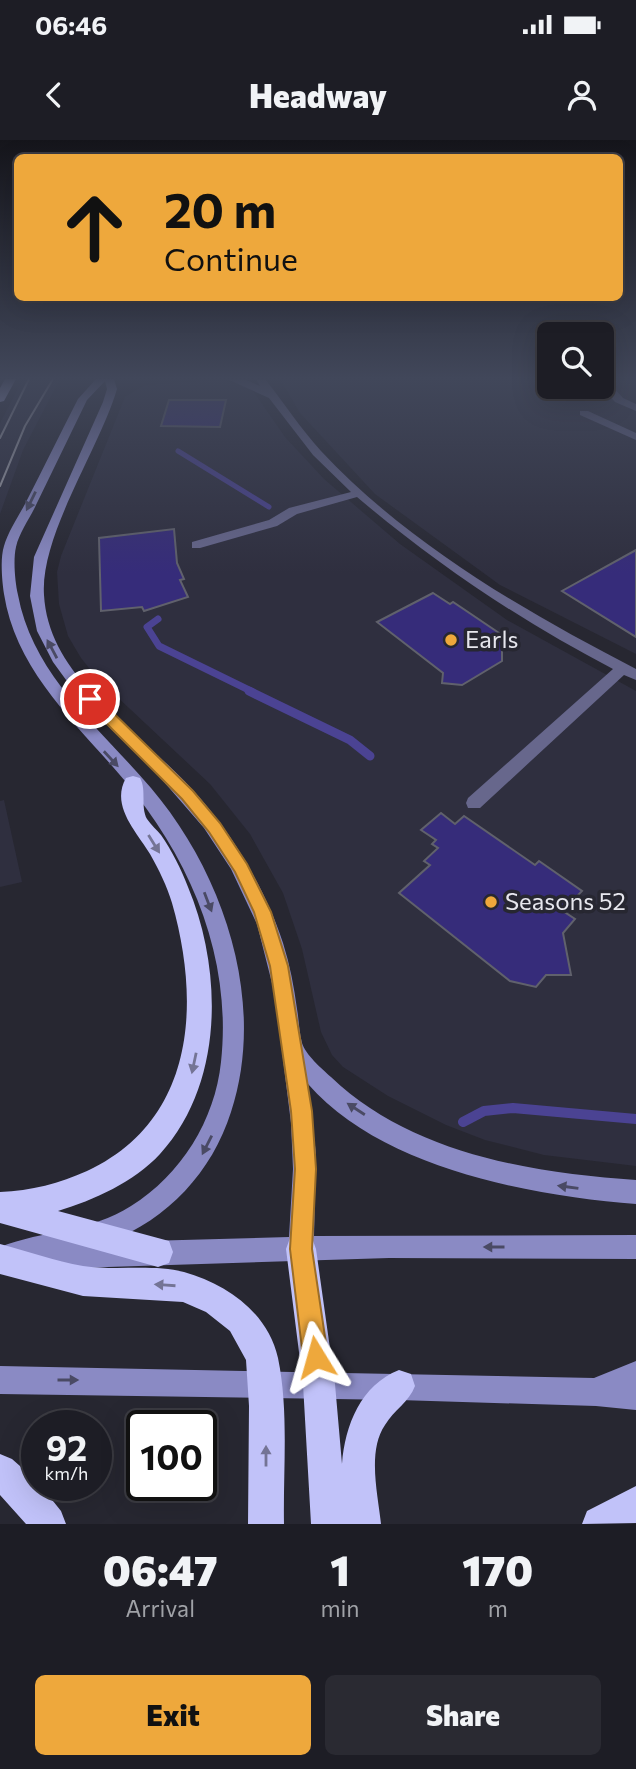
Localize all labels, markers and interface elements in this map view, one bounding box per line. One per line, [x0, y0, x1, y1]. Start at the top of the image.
text: 06:46 [35, 9, 107, 40]
text: Headway [249, 75, 387, 115]
icon: back [35, 76, 73, 114]
icon: person [563, 76, 601, 114]
text: 20 m [164, 178, 276, 238]
icon: ahead [49, 182, 140, 273]
text: Continue [164, 238, 298, 278]
map controls [537, 322, 614, 399]
button: search [537, 322, 614, 399]
one-way arrow [26, 491, 37, 511]
place label: Earls [465, 624, 518, 653]
marker: Earls [443, 632, 459, 648]
one-way arrow [46, 640, 58, 659]
pin [60, 669, 120, 729]
icon: arrive [71, 680, 109, 718]
one-way arrow [103, 750, 119, 767]
one-way arrow [148, 835, 161, 854]
place label: Seasons 52 [505, 886, 626, 915]
one-way arrow [202, 891, 213, 912]
marker: Seasons 52 [483, 894, 499, 910]
one-way arrow [189, 1052, 200, 1074]
one-way arrow [347, 1103, 366, 1116]
one-way arrow [201, 1135, 212, 1155]
one-way arrow [557, 1181, 579, 1192]
one-way arrow [483, 1241, 505, 1253]
one-way arrow [154, 1279, 176, 1290]
position arrow [279, 1320, 353, 1394]
one-way arrow [57, 1374, 79, 1386]
speed limit sign: 100 [126, 1410, 217, 1501]
text: 92 [46, 1425, 87, 1468]
one-way arrow [260, 1445, 272, 1467]
text: km/h [45, 1462, 88, 1484]
text: 06:47 [103, 1543, 218, 1595]
text: 1 [330, 1543, 350, 1595]
text: 170 [462, 1543, 533, 1595]
text: Arrival [125, 1594, 195, 1622]
text: min [320, 1594, 360, 1622]
text: m [488, 1594, 508, 1622]
button: Exit [35, 1675, 311, 1755]
button: Share [325, 1675, 601, 1755]

